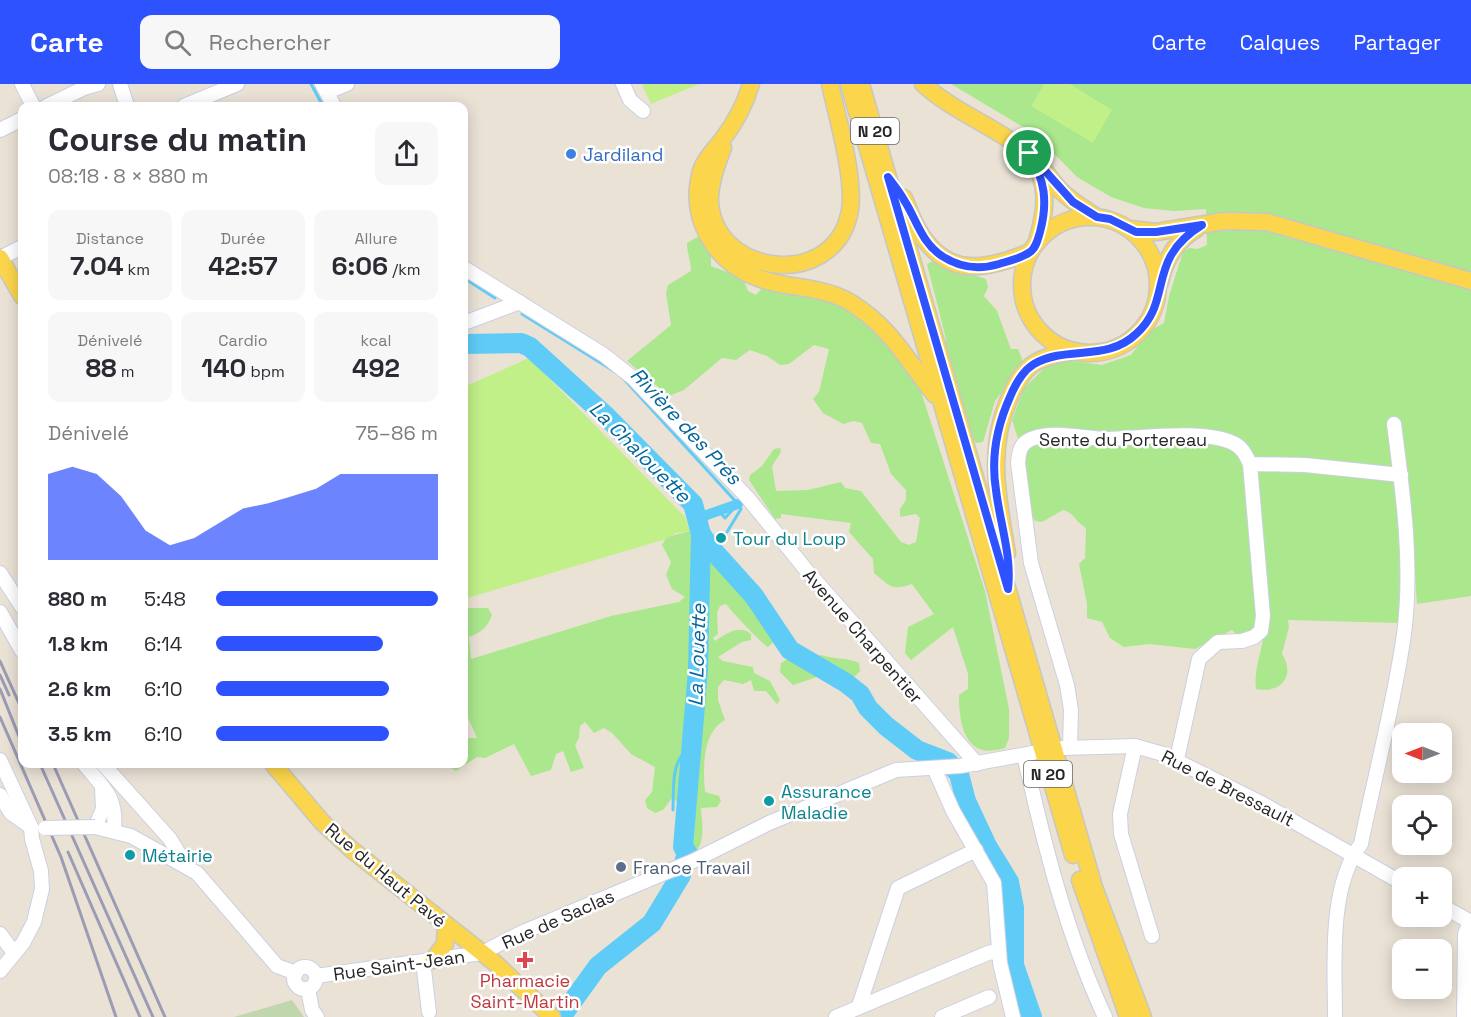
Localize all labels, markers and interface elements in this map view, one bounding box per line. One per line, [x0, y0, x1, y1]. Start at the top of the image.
search box [140, 15, 560, 69]
text: Carte [30, 24, 104, 60]
icon: search [161, 26, 194, 59]
text: Rechercher [209, 28, 331, 56]
text: Carte [1152, 29, 1207, 56]
text: Calques [1240, 29, 1320, 56]
text: Partager [1353, 29, 1441, 56]
road number: N 20 [851, 118, 899, 144]
text: Course du matin [48, 119, 307, 161]
button: share [375, 122, 438, 185]
pin [1003, 127, 1054, 178]
icon: arrive [1012, 136, 1045, 169]
place label: Jardiland [583, 143, 663, 166]
marker: Jardiland [564, 147, 578, 161]
text: 08:18 · 8 × 880 m [48, 163, 208, 189]
text: Distance [76, 228, 144, 249]
text: Durée [220, 228, 266, 249]
text: Allure [355, 228, 397, 249]
text: 7.04 [70, 249, 123, 283]
text: 42:57 [208, 249, 278, 283]
text: 6:06 [331, 249, 388, 283]
text: km [123, 259, 150, 280]
text: /km [388, 259, 421, 280]
text: Dénivelé [78, 330, 142, 351]
text: Cardio [218, 330, 268, 351]
text: kcal [361, 330, 391, 351]
text: 88 [85, 351, 117, 385]
text: 140 [201, 351, 246, 385]
text: 492 [352, 351, 400, 385]
text: m [117, 361, 135, 382]
text: bpm [246, 361, 285, 382]
water label: Rivière des Prés [625, 362, 748, 491]
water label: La Chalouette [584, 396, 697, 509]
text: Dénivelé [48, 420, 129, 446]
text: 75–86 m [356, 420, 438, 446]
street label: Sente du Portereau [1039, 428, 1207, 451]
place label: Tour du Loup [733, 527, 846, 550]
marker: Tour du Loup [714, 531, 728, 545]
street label: Avenue Charpentier [798, 564, 928, 708]
text: 880 m [48, 586, 107, 612]
text: 5:48 [144, 586, 186, 612]
water label: La Louette [682, 602, 712, 707]
text: 1.8 km [48, 631, 108, 657]
text: 6:14 [144, 631, 182, 657]
text: 2.6 km [48, 676, 111, 702]
text: 6:10 [144, 676, 182, 702]
text: 3.5 km [48, 721, 112, 747]
text: 6:10 [144, 721, 182, 747]
north arrow [1392, 723, 1452, 783]
map controls [1392, 723, 1452, 999]
street label: Rue de Bressault [1158, 745, 1298, 831]
road number: N 20 [1024, 761, 1072, 787]
place label: Assurance Maladie [781, 780, 872, 824]
marker: Assurance Maladie [762, 794, 776, 808]
button: locate [1392, 795, 1452, 855]
street label: Rue du Haut Pavé [321, 818, 451, 932]
place label: Métairie [142, 844, 213, 867]
marker: Métairie [123, 848, 137, 862]
place label: France Travail [633, 856, 750, 879]
marker: France Travail [614, 860, 628, 874]
button: + [1392, 867, 1452, 927]
street label: Rue de Saclas [498, 884, 618, 954]
button: − [1392, 939, 1452, 999]
street label: Rue Saint-Jean [332, 944, 466, 986]
marker: Pharmacie Saint-Martin [518, 953, 532, 967]
place label: Pharmacie Saint-Martin [470, 969, 580, 1013]

